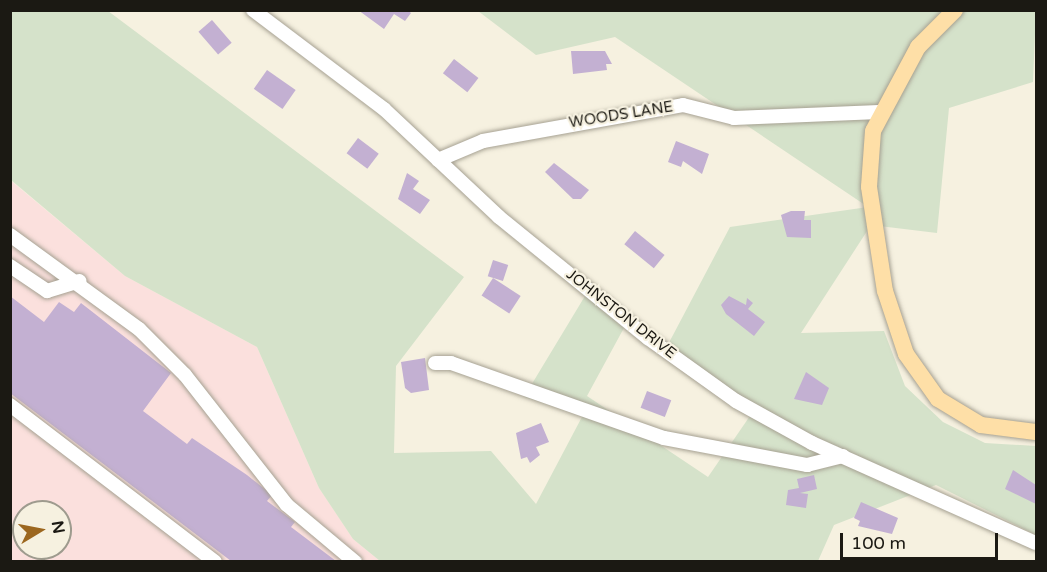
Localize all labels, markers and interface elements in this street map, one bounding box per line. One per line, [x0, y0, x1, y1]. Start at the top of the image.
street label: WOODS LANE [568, 98, 674, 132]
street label: JOHNSTON DRIVE [563, 266, 679, 362]
north arrow [12, 500, 72, 560]
text: N [47, 519, 69, 535]
scale bar [843, 521, 1000, 559]
text: 100 m [851, 532, 906, 554]

